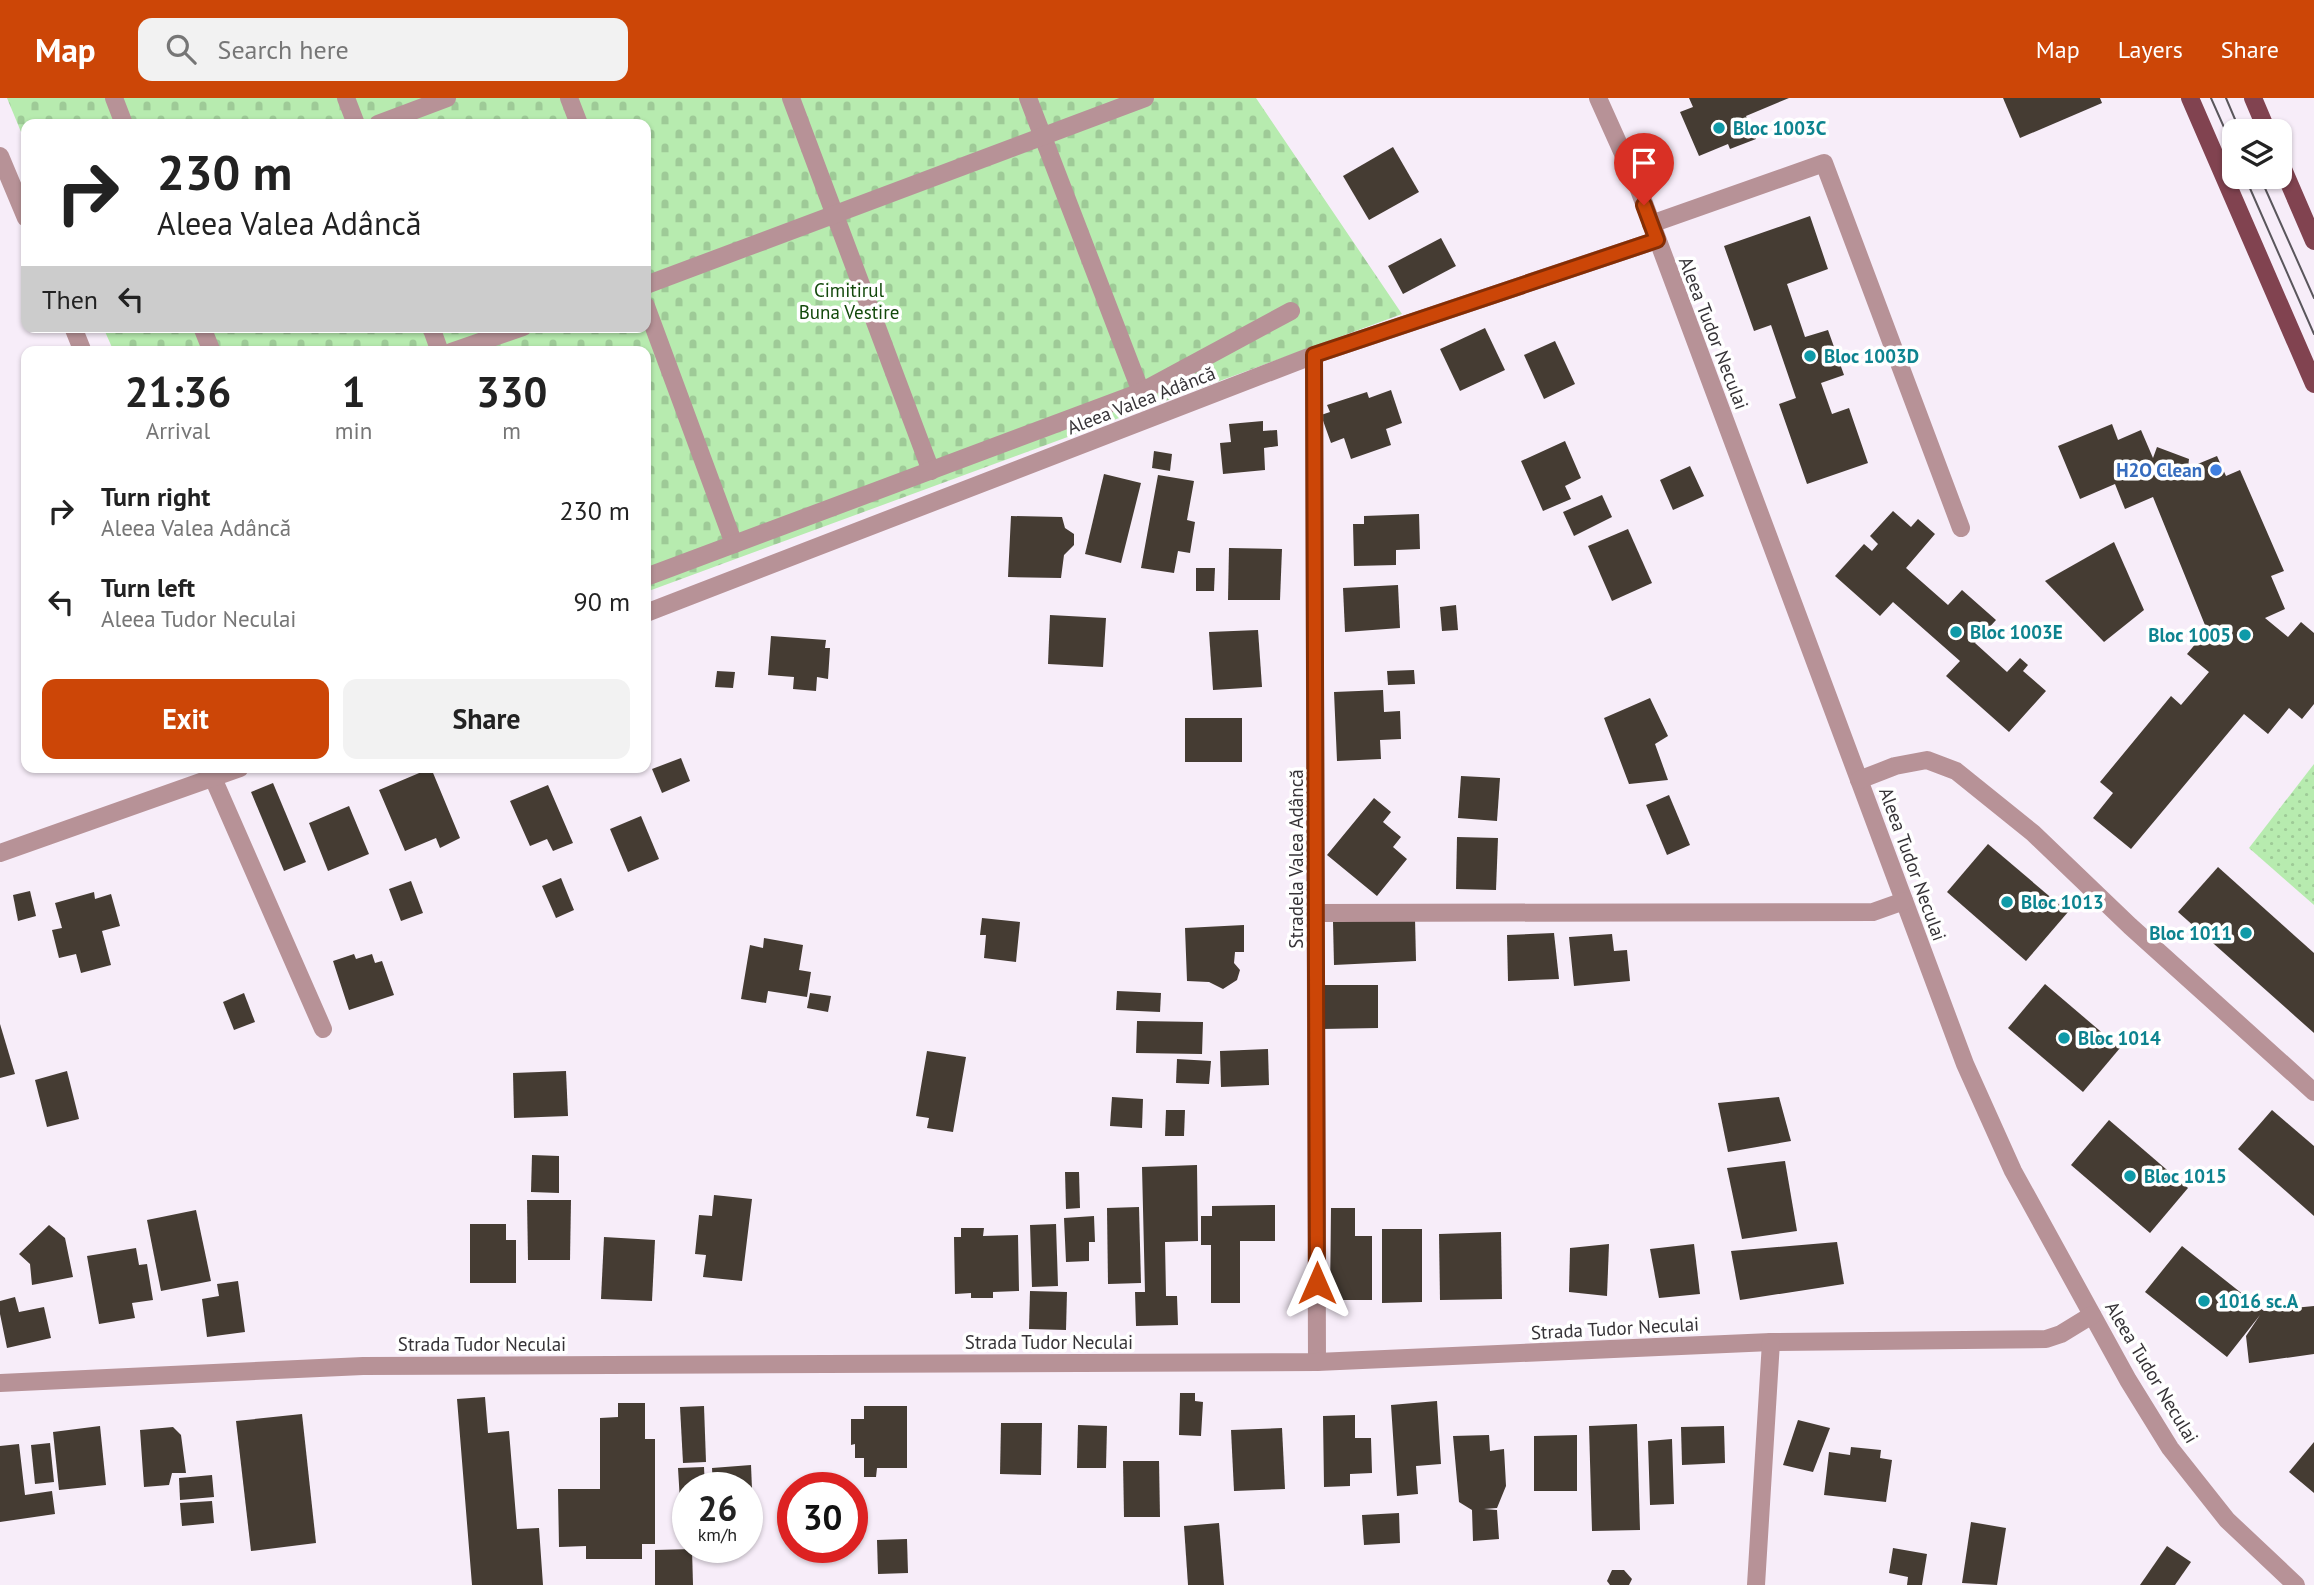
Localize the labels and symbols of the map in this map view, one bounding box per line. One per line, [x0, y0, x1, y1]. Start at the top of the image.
place label: Bloc 1003C [1733, 116, 1827, 140]
marker: Bloc 1003C [1711, 120, 1727, 136]
pin [1614, 133, 1674, 205]
street label: Aleea Tudor Neculai [1674, 253, 1754, 413]
park label: Cimitirul Buna Vestire [799, 278, 899, 324]
place label: Bloc 1003D [1824, 344, 1919, 368]
marker: Bloc 1003D [1802, 348, 1818, 364]
street label: Aleea Valea Adâncă [1063, 361, 1219, 439]
place label: H2O Clean [2116, 458, 2202, 482]
marker: H2O Clean [2208, 462, 2224, 478]
place label: Bloc 1003E [1970, 620, 2063, 644]
place label: Bloc 1005 [2148, 623, 2231, 647]
marker: Bloc 1003E [1948, 624, 1964, 640]
marker: Bloc 1005 [2237, 627, 2253, 643]
street label: Stradela Valea Adâncă [1284, 769, 1308, 949]
street label: Aleea Tudor Neculai [1874, 784, 1952, 944]
place label: Bloc 1013 [2021, 890, 2104, 914]
marker: Bloc 1013 [1999, 894, 2015, 910]
place label: Bloc 1011 [2149, 921, 2232, 945]
marker: Bloc 1011 [2238, 925, 2254, 941]
place label: Bloc 1014 [2078, 1026, 2161, 1050]
marker: Bloc 1014 [2056, 1030, 2072, 1046]
place label: Bloc 1015 [2144, 1164, 2227, 1188]
marker: Bloc 1015 [2122, 1168, 2138, 1184]
position arrow [1280, 1246, 1354, 1320]
place label: 1016 sc.A [2218, 1289, 2299, 1313]
marker: 1016 sc.A [2196, 1293, 2212, 1309]
street label: Aleea Tudor Neculai [2100, 1297, 2204, 1447]
street label: Strada Tudor Neculai [1530, 1312, 1700, 1344]
street label: Strada Tudor Neculai [965, 1330, 1133, 1354]
street label: Strada Tudor Neculai [398, 1332, 566, 1356]
speed limit sign: 30 [777, 1472, 868, 1563]

